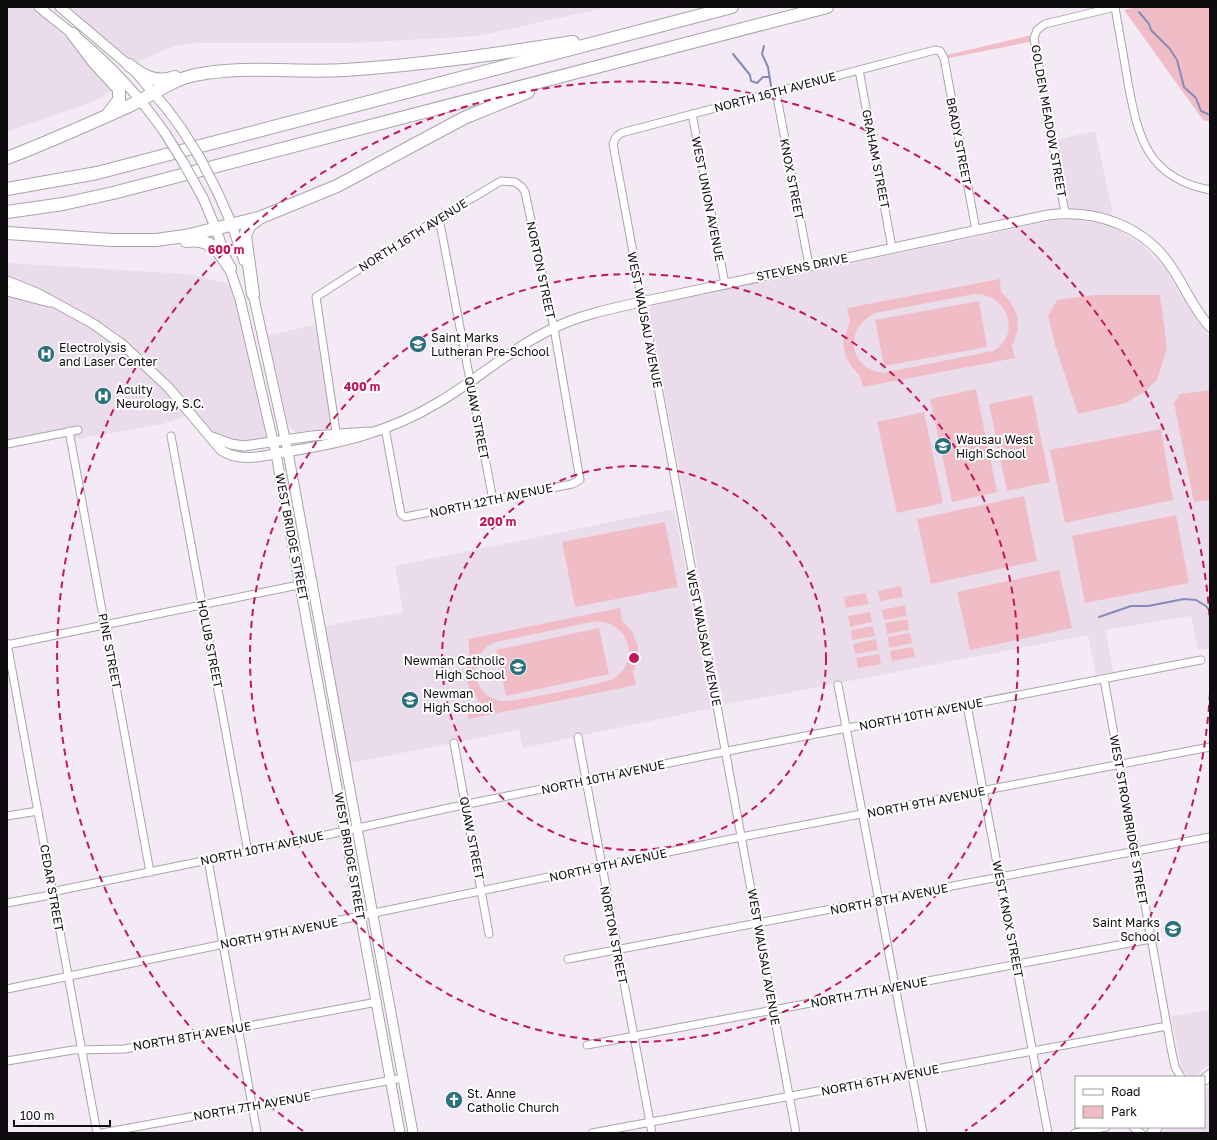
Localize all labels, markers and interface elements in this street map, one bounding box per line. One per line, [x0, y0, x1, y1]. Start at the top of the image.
street label: GOLDEN MEADOW STREET [1028, 43, 1070, 199]
street label: NORTH 16TH AVENUE [712, 68, 838, 116]
street label: BRADY STREET [943, 96, 975, 186]
street label: GRAHAM STREET [859, 108, 893, 210]
street label: WEST UNION AVENUE [689, 135, 727, 263]
street label: KNOX STREET [777, 137, 807, 221]
street label: NORTH 16TH AVENUE [356, 195, 470, 275]
street label: NORTON STREET [523, 220, 559, 321]
text: 600 m [208, 242, 244, 257]
street label: STEVENS DRIVE [755, 250, 849, 284]
street label: WEST WAUSAU AVENUE [624, 251, 666, 389]
place label: Saint Marks Lutheran Pre-School [431, 330, 550, 359]
school or university icon: Saint Marks Lutheran Pre-School [408, 334, 428, 354]
place label: Electrolysis and Laser Center [59, 340, 157, 369]
hospital icon: Electrolysis and Laser Center [36, 344, 56, 364]
street label: QUAW STREET [462, 375, 493, 461]
text: 400 m [344, 379, 380, 394]
place label: Acuity Neurology, S.C. [116, 382, 204, 411]
hospital icon: Acuity Neurology, S.C. [93, 386, 113, 406]
place label: Wausau West High School [956, 432, 1034, 461]
school or university icon: Wausau West High School [933, 436, 953, 456]
street label: WEST BRIDGE STREET [272, 472, 312, 602]
street label: NORTH 12TH AVENUE [428, 480, 554, 520]
text: 200 m [480, 514, 516, 529]
street label: WEST WAUSAU AVENUE [683, 569, 725, 707]
street label: HOLUB STREET [194, 599, 226, 690]
street label: PINE STREET [95, 612, 125, 690]
centre of rings [627, 651, 641, 665]
place label: Newman Catholic High School [404, 653, 505, 682]
school or university icon: Newman Catholic High School [508, 657, 528, 677]
place label: Newman High School [423, 686, 493, 715]
school or university icon: Newman High School [400, 690, 420, 710]
street label: NORTH 10TH AVENUE [858, 695, 984, 733]
street label: WEST STROWBRIDGE STREET [1107, 734, 1151, 907]
street label: NORTH 10TH AVENUE [540, 757, 666, 797]
street label: NORTH 9TH AVENUE [866, 783, 986, 821]
street label: WEST BRIDGE STREET [331, 791, 369, 922]
street label: QUAW STREET [457, 795, 488, 881]
street label: NORTH 10TH AVENUE [199, 828, 325, 868]
street label: CEDAR STREET [37, 843, 67, 933]
street label: NORTH 9TH AVENUE [548, 845, 668, 885]
street label: WEST KNOX STREET [989, 859, 1027, 979]
street label: NORTH 8TH AVENUE [829, 880, 949, 918]
street label: NORTON STREET [597, 885, 631, 986]
street label: WEST WAUSAU AVENUE [745, 887, 783, 1027]
street label: NORTH 9TH AVENUE [219, 914, 339, 952]
place label: Saint Marks School [1092, 915, 1160, 944]
school or university icon: Saint Marks School [1163, 919, 1183, 939]
street label: NORTH 7TH AVENUE [809, 973, 929, 1011]
street label: NORTH 8TH AVENUE [132, 1018, 252, 1054]
street label: NORTH 6TH AVENUE [820, 1061, 940, 1099]
legend [1075, 1076, 1205, 1128]
text: Road [1111, 1084, 1140, 1099]
place label: St. Anne Catholic Church [467, 1086, 559, 1115]
street label: NORTH 7TH AVENUE [192, 1088, 312, 1124]
church icon: St. Anne Catholic Church [444, 1090, 464, 1110]
scale bar [14, 1102, 110, 1128]
text: Park [1111, 1104, 1137, 1119]
text: 100 m [20, 1108, 54, 1123]

